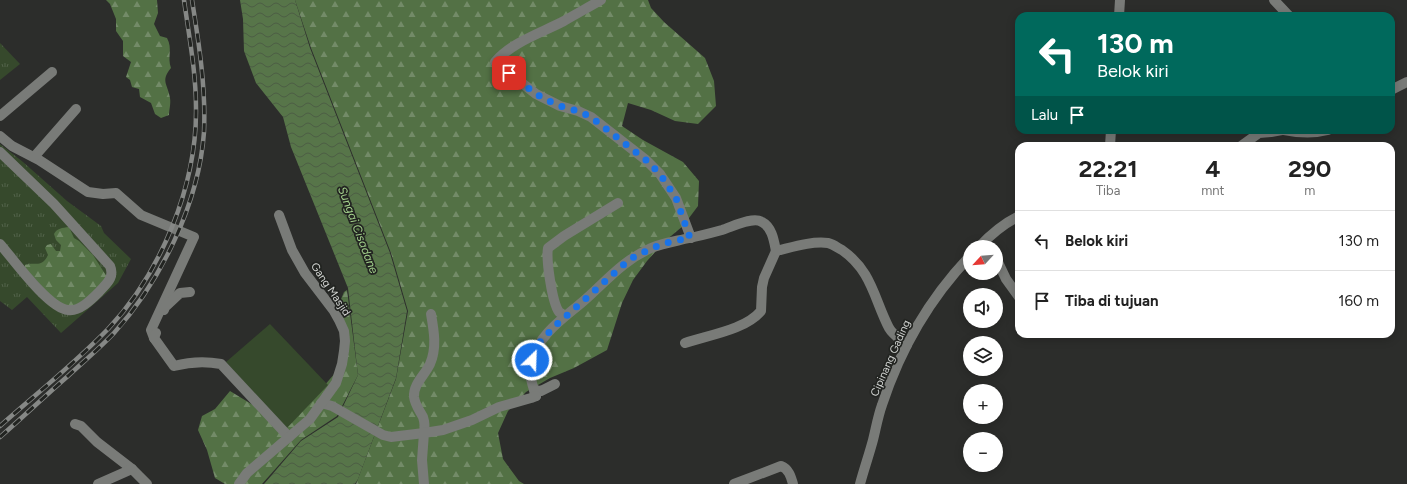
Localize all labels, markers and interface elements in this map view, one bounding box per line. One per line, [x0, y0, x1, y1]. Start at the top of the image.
text: 130 m [1097, 26, 1174, 60]
icon: left [1031, 28, 1083, 80]
pin [492, 56, 526, 90]
text: Belok kiri [1097, 60, 1169, 82]
icon: arrive [498, 62, 520, 84]
icon: arrive [1066, 104, 1088, 126]
text: Lalu [1031, 106, 1058, 124]
text: 22:21 [1079, 154, 1138, 183]
text: 4 [1205, 154, 1220, 183]
text: 290 [1288, 154, 1331, 183]
text: Tiba [1096, 183, 1120, 198]
text: mnt [1201, 183, 1224, 198]
text: m [1304, 183, 1315, 198]
water label: Sungai Cisadane [335, 185, 381, 276]
icon: left [1031, 230, 1053, 252]
text: Belok kiri [1065, 232, 1128, 250]
text: 130 m [1339, 232, 1379, 250]
north arrow [963, 240, 1003, 280]
map controls [963, 240, 1003, 472]
street label: Gang Masjid [308, 260, 353, 318]
button: sound [963, 288, 1003, 328]
icon: arrive [1031, 290, 1053, 312]
text: Tiba di tujuan [1065, 292, 1159, 310]
text: 160 m [1338, 292, 1379, 310]
street label: Cipinang Gading [868, 318, 913, 398]
button: layers [963, 336, 1003, 376]
position arrow [511, 339, 553, 381]
button: + [963, 384, 1003, 424]
button: − [963, 432, 1003, 472]

